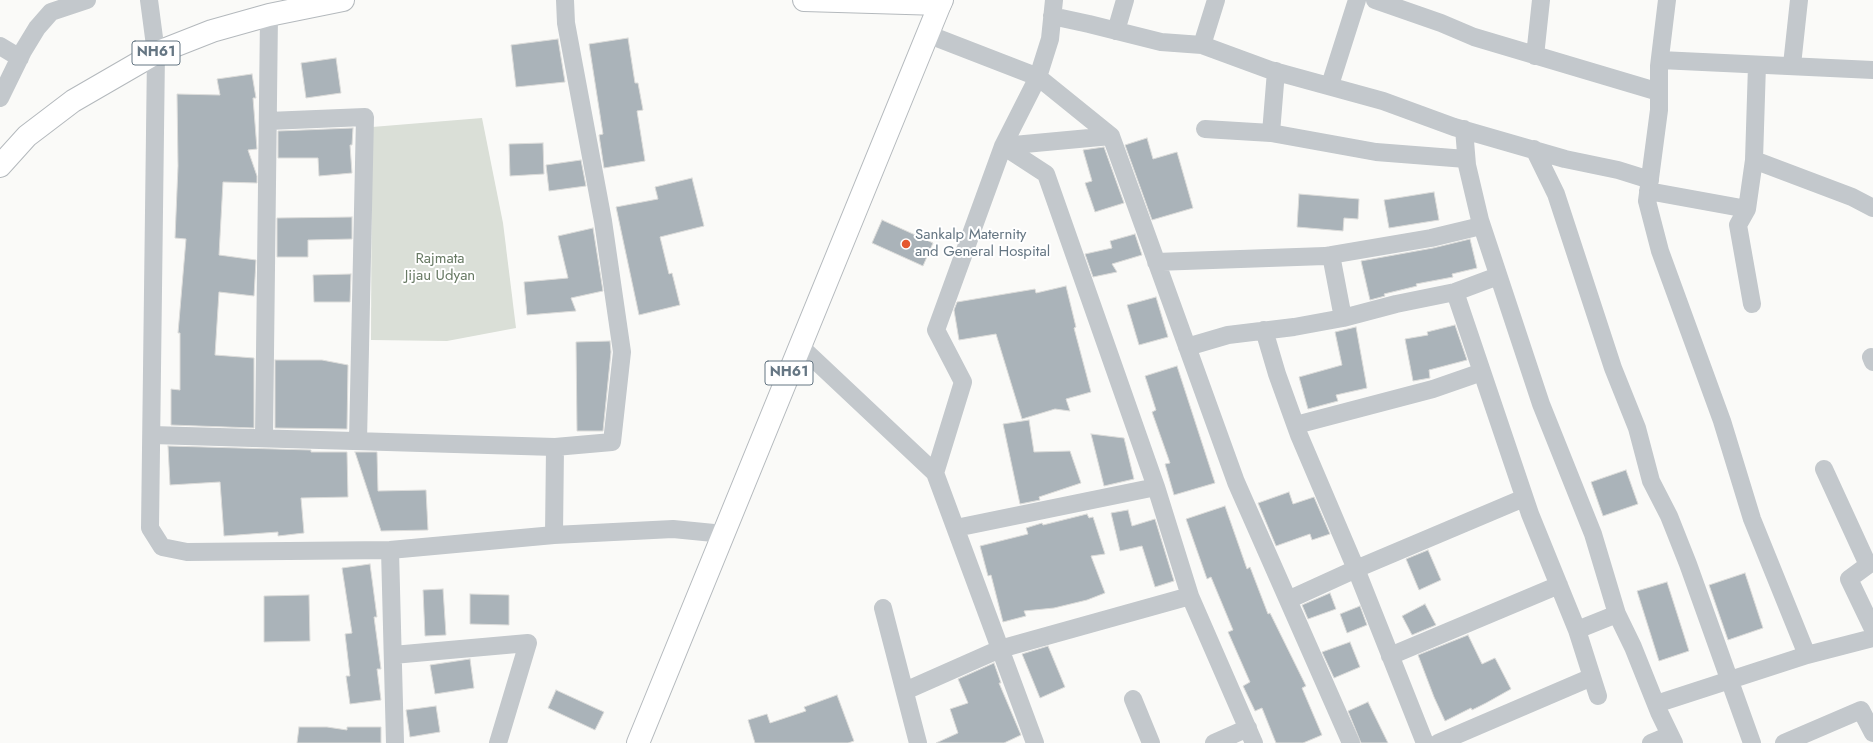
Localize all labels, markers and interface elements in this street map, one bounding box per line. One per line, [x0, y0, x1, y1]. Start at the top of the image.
road number: NH61 [132, 41, 180, 65]
place label: Sankalp Maternity and General Hospital [915, 226, 1050, 261]
marker: Sankalp Maternity and General Hospital [900, 238, 912, 250]
park label: Rajmata Jijau Udyan [405, 250, 475, 285]
road number: NH61 [765, 361, 813, 385]

